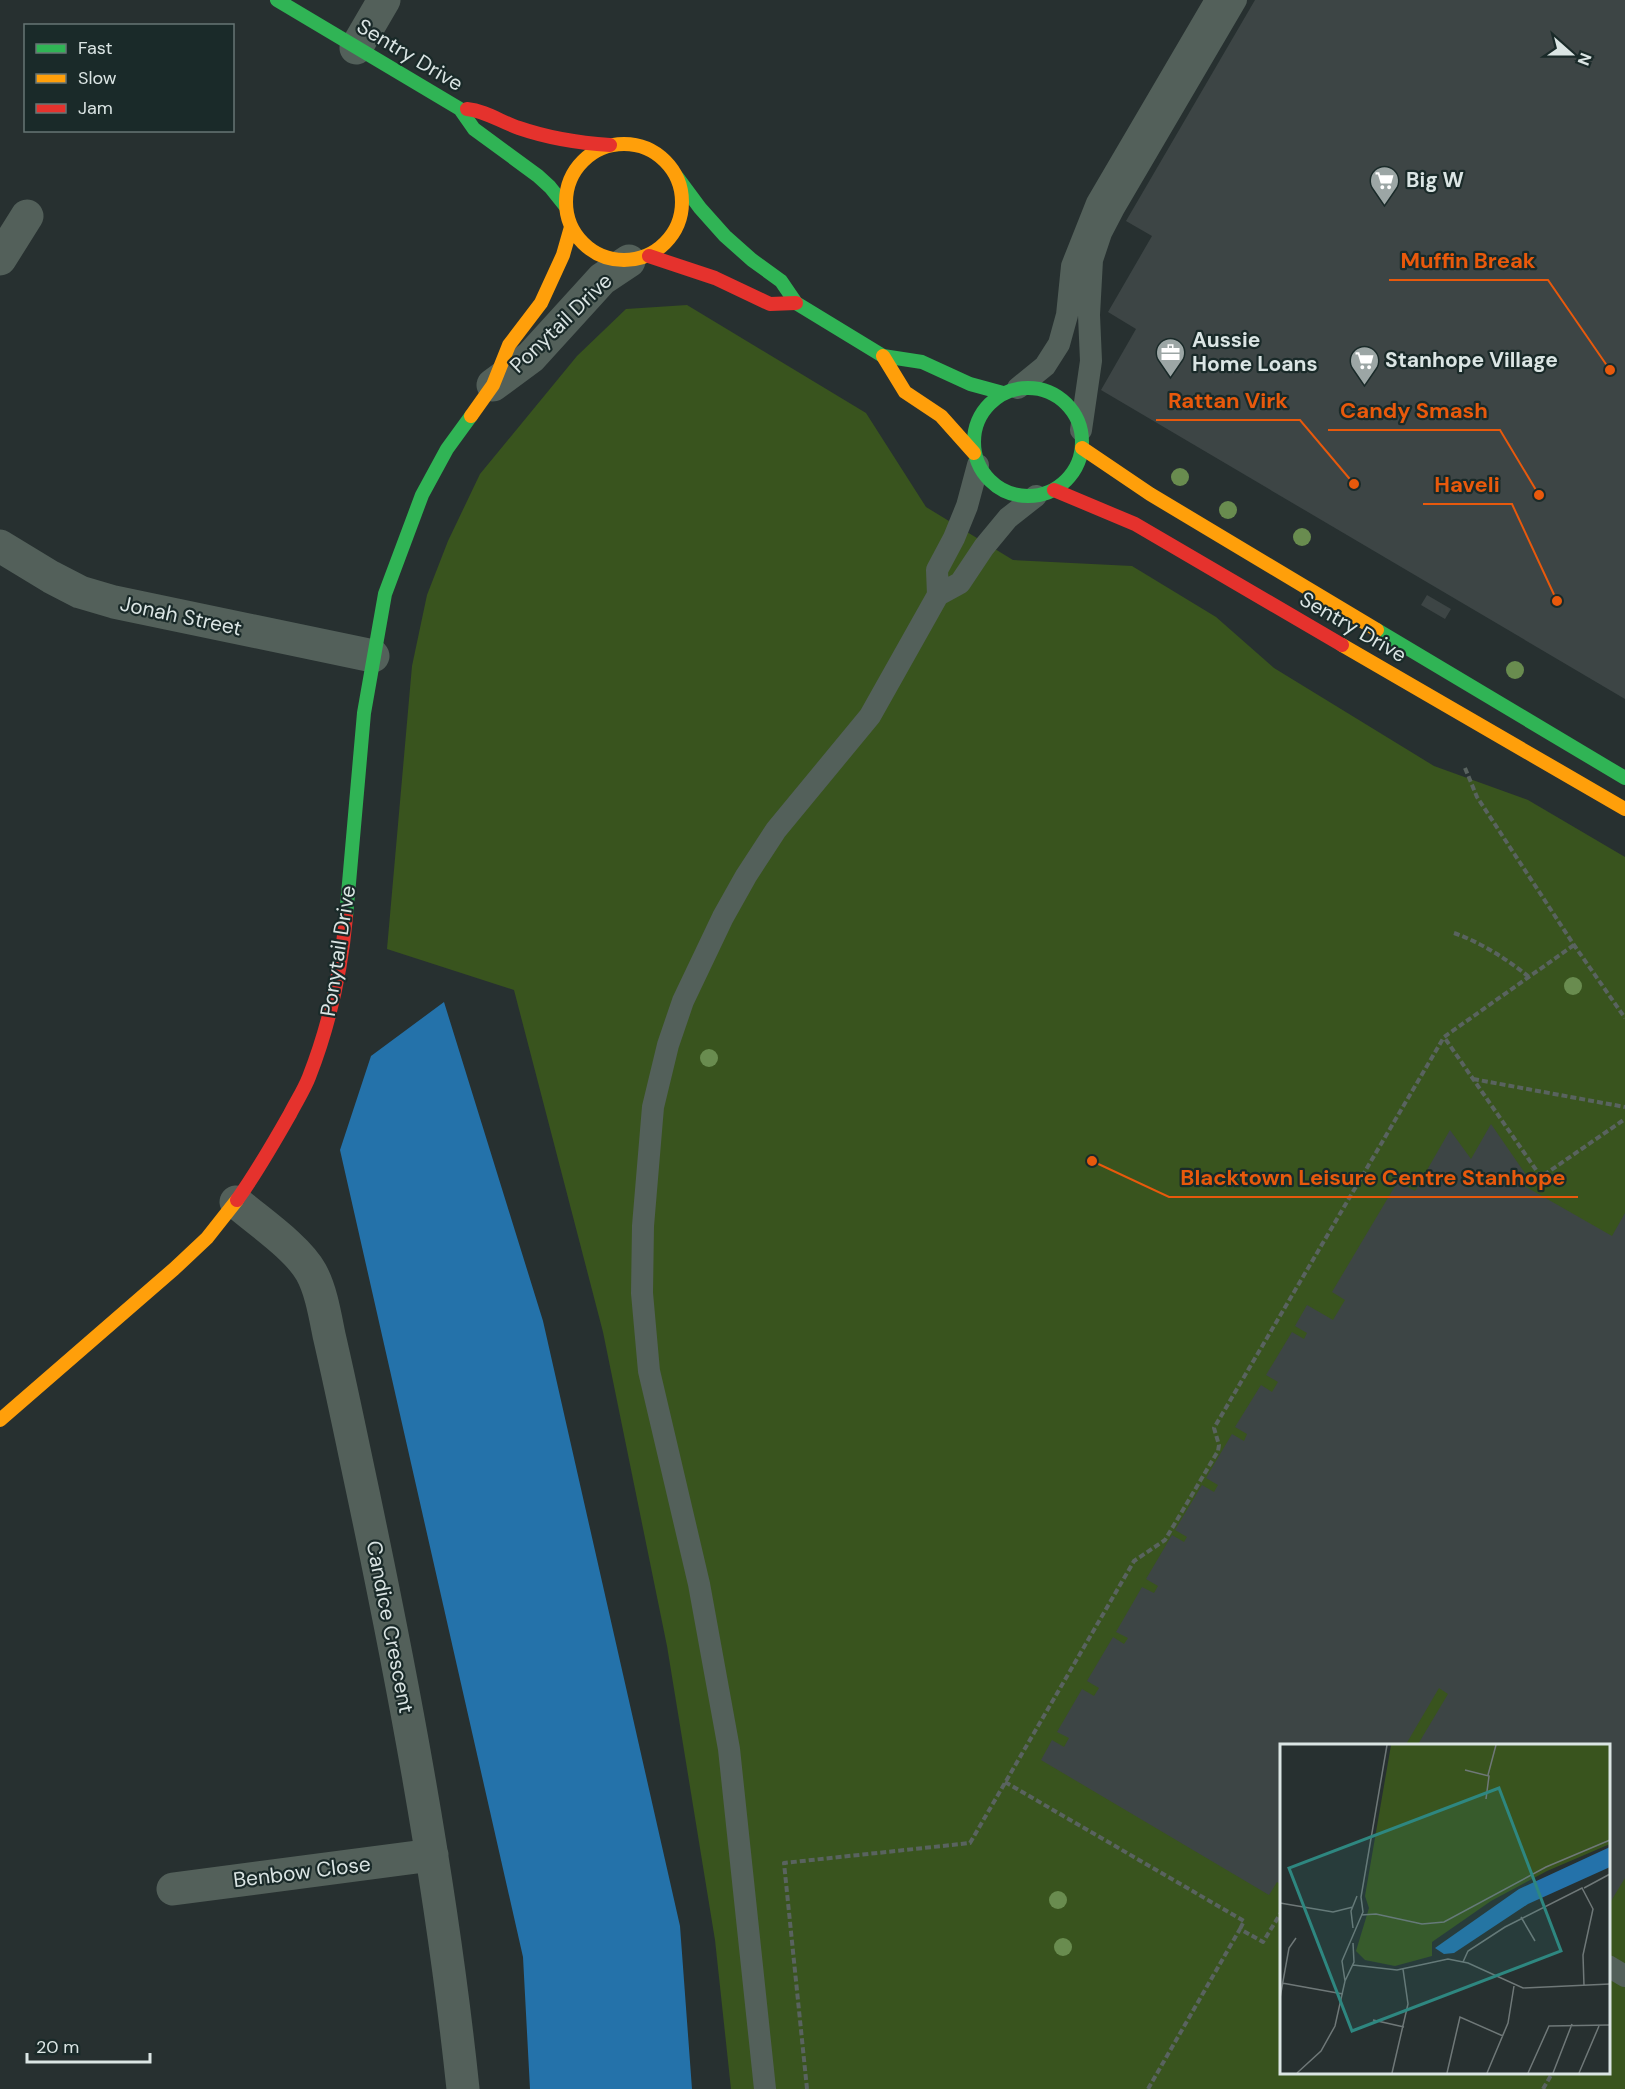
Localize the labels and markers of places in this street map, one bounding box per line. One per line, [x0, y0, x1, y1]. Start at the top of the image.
supermarket icon: Big W [1369, 164, 1401, 206]
place label: Big W [1406, 166, 1464, 194]
callout: Muffin Break [1389, 240, 1548, 280]
place label: Aussie Home Loans [1192, 326, 1318, 378]
office icon: Aussie Home Loans [1155, 336, 1187, 378]
supermarket icon: Stanhope Village [1348, 344, 1380, 386]
place label: Stanhope Village [1385, 346, 1558, 374]
callout: Rattan Virk [1156, 380, 1300, 420]
callout: Candy Smash [1328, 390, 1500, 430]
callout: Haveli [1423, 464, 1512, 504]
callout: Blacktown Leisure Centre Stanhope [1169, 1157, 1578, 1197]

